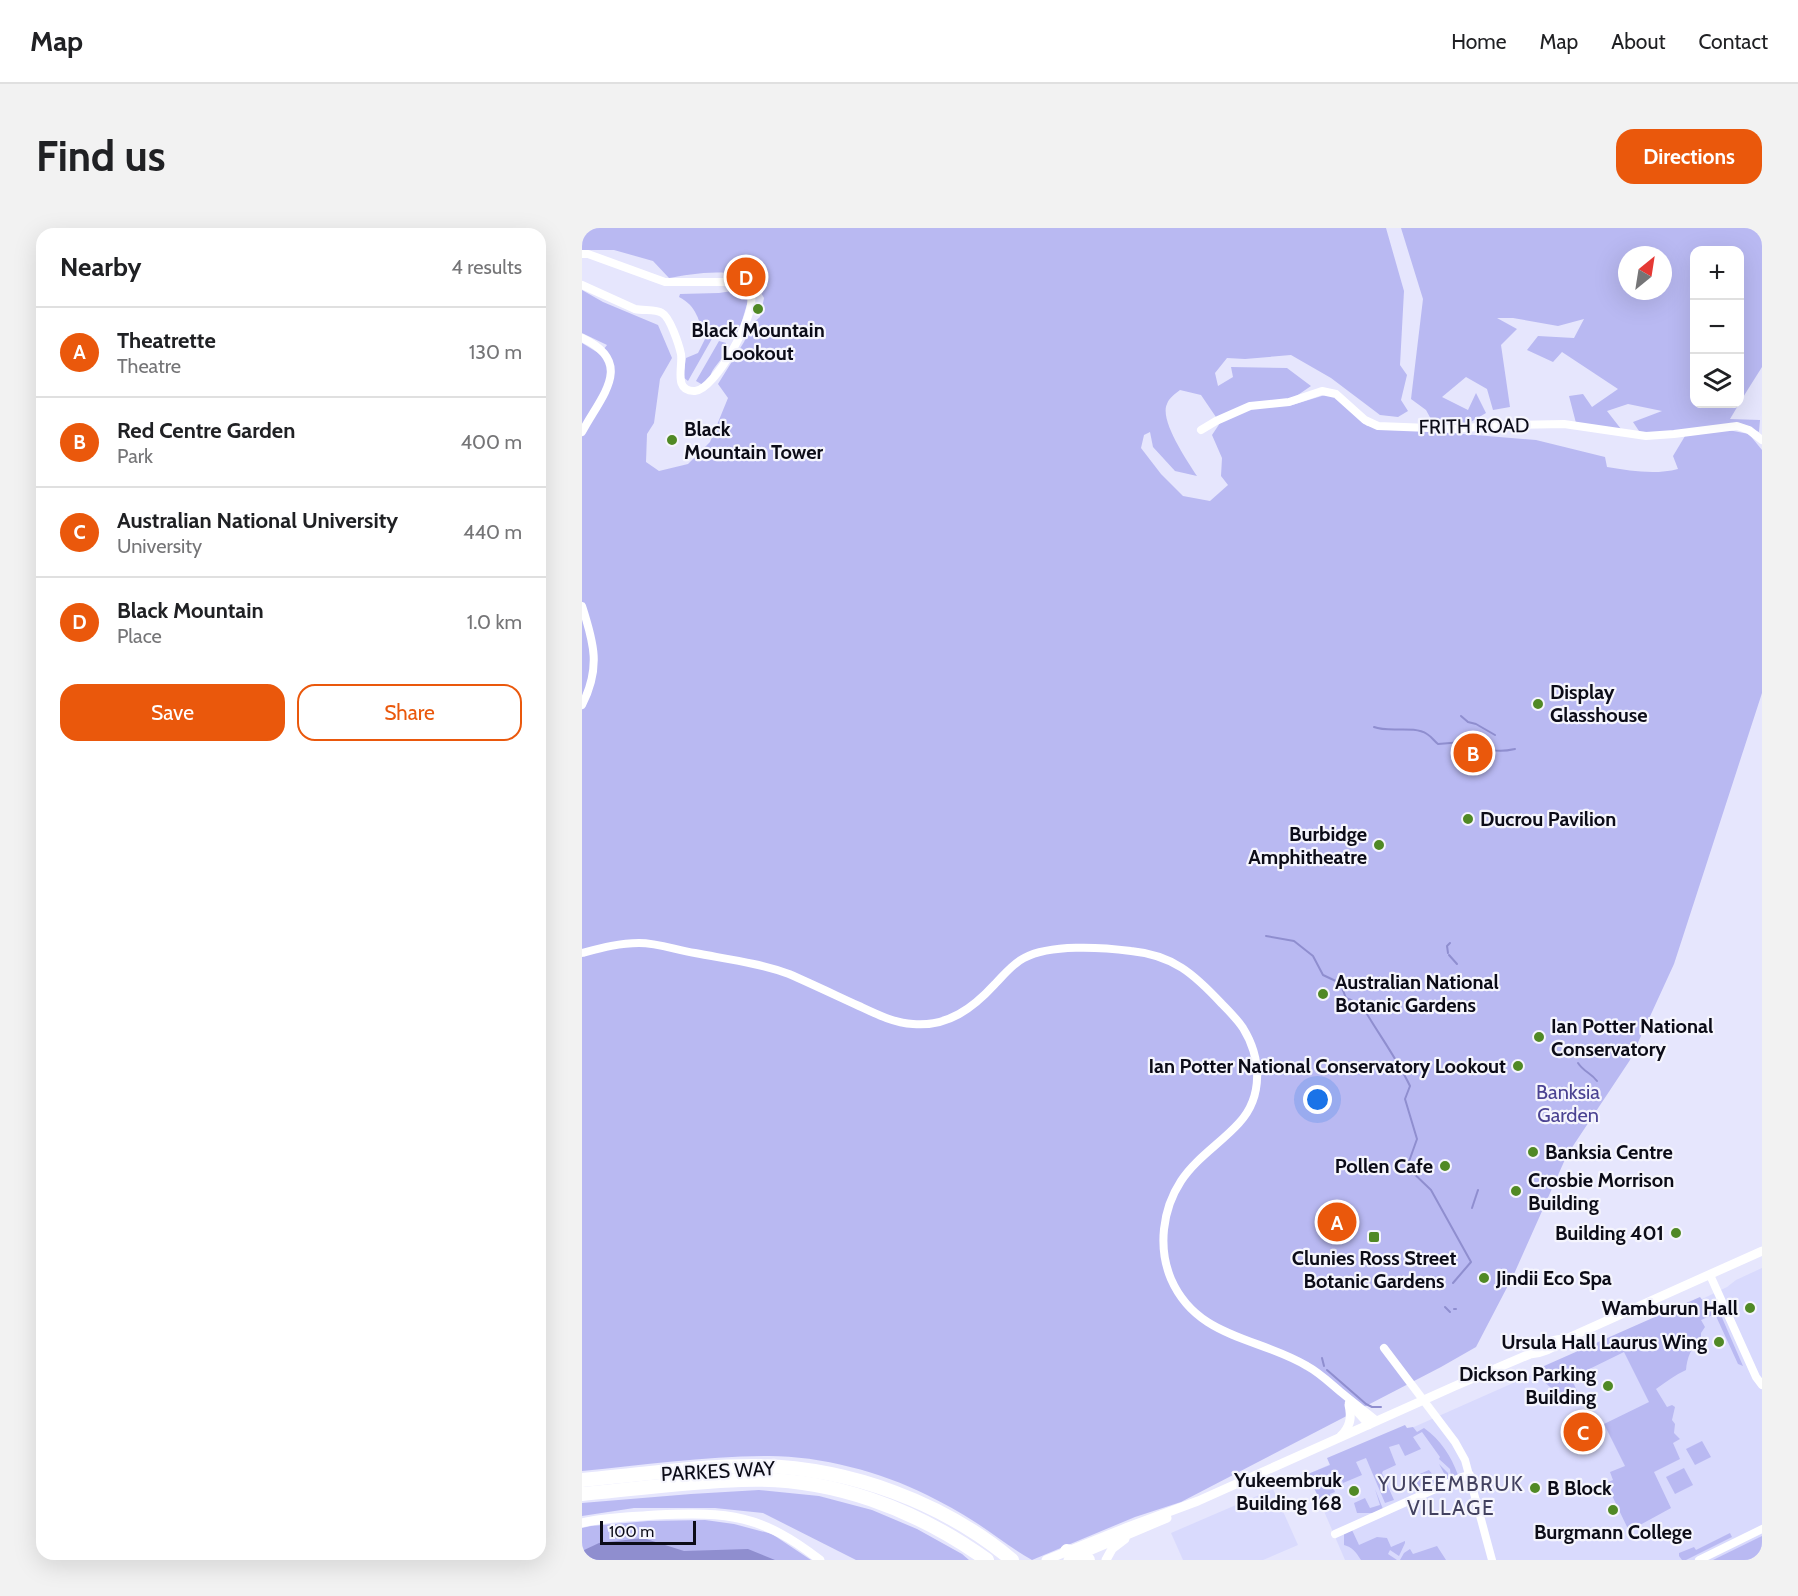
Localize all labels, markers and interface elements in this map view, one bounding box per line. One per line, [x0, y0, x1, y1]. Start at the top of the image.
text: Map [30, 24, 83, 58]
text: Home [1451, 29, 1507, 54]
text: Map [1540, 29, 1578, 54]
text: About [1611, 29, 1665, 54]
text: Contact [1698, 29, 1768, 54]
button: Directions [1616, 129, 1762, 184]
text: Find us [36, 130, 165, 182]
north arrow [1618, 246, 1672, 300]
map controls [1690, 246, 1744, 408]
button: + [1690, 246, 1744, 300]
text: Nearby [60, 251, 141, 283]
pin: D [726, 254, 766, 300]
text: 4 results [451, 255, 522, 279]
button: − [1690, 300, 1744, 354]
marker: Black Mountain Lookout [751, 302, 765, 316]
place label: Black Mountain Lookout [691, 318, 825, 365]
text: Theatrette [117, 327, 216, 354]
text: A [73, 340, 86, 364]
text: 130 m [469, 340, 522, 364]
text: Theatre [117, 354, 181, 378]
button: layers [1690, 354, 1744, 408]
street label: FRITH ROAD [1418, 413, 1530, 439]
text: Red Centre Garden [117, 417, 295, 444]
place label: Black Mountain Tower [684, 417, 824, 464]
text: B [73, 430, 86, 454]
text: 400 m [460, 430, 522, 454]
marker: Black Mountain Tower [665, 433, 679, 447]
text: Park [117, 444, 153, 468]
text: Australian National University [117, 507, 398, 534]
text: C [73, 520, 86, 544]
text: 440 m [463, 520, 522, 544]
text: University [117, 534, 202, 558]
text: Black Mountain [117, 597, 264, 624]
text: D [72, 610, 87, 634]
text: 1.0 km [467, 610, 522, 634]
text: Place [117, 624, 162, 648]
place label: Display Glasshouse [1550, 680, 1648, 727]
button: Save [60, 684, 285, 741]
button: Share [297, 684, 522, 741]
marker: Display Glasshouse [1531, 697, 1545, 711]
pin: B [1454, 730, 1492, 776]
place label: Ducrou Pavilion [1480, 807, 1616, 831]
marker: Ducrou Pavilion [1461, 812, 1475, 826]
place label: Burbidge Amphitheatre [1248, 822, 1367, 869]
marker: Burbidge Amphitheatre [1372, 838, 1386, 852]
place label: Australian National Botanic Gardens [1335, 970, 1499, 1017]
marker: Australian National Botanic Gardens [1316, 987, 1330, 1001]
place label: Ian Potter National Conservatory [1551, 1014, 1713, 1061]
marker: Ian Potter National Conservatory [1532, 1030, 1546, 1044]
place label: Ian Potter National Conservatory Lookout [1149, 1054, 1506, 1078]
marker: Ian Potter National Conservatory Lookout [1511, 1059, 1525, 1073]
park label: Banksia Garden [1536, 1080, 1600, 1127]
your location [1303, 1085, 1332, 1114]
place label: Banksia Centre [1545, 1140, 1673, 1164]
marker: Banksia Centre [1526, 1145, 1540, 1159]
place label: Pollen Cafe [1335, 1154, 1433, 1178]
marker: Pollen Cafe [1438, 1159, 1452, 1173]
place label: Crosbie Morrison Building [1528, 1168, 1674, 1215]
marker: Crosbie Morrison Building [1509, 1184, 1523, 1198]
pin: A [1318, 1200, 1356, 1244]
place label: Building 401 [1555, 1221, 1664, 1245]
marker: Building 401 [1669, 1226, 1683, 1240]
marker: Clunies Ross Street Botanic Gardens [1367, 1230, 1381, 1244]
place label: Clunies Ross Street Botanic Gardens [1292, 1246, 1456, 1293]
place label: Jindii Eco Spa [1495, 1266, 1612, 1290]
marker: Jindii Eco Spa [1477, 1271, 1491, 1285]
place label: Wamburun Hall [1602, 1296, 1738, 1320]
marker: Wamburun Hall [1743, 1301, 1757, 1315]
place label: Ursula Hall Laurus Wing [1501, 1330, 1707, 1354]
marker: Ursula Hall Laurus Wing [1712, 1335, 1726, 1349]
place label: Dickson Parking Building [1459, 1362, 1596, 1409]
marker: Dickson Parking Building [1601, 1379, 1615, 1393]
pin: C [1564, 1410, 1602, 1454]
street label: PARKES WAY [660, 1456, 776, 1486]
place label: Yukeembruk Building 168 [1233, 1468, 1342, 1515]
district label: YUKEEMBRUK VILLAGE [1377, 1471, 1524, 1520]
place label: B Block [1547, 1476, 1612, 1500]
marker: B Block [1528, 1481, 1542, 1495]
marker: Yukeembruk Building 168 [1347, 1484, 1361, 1498]
marker: Burgmann College [1606, 1503, 1620, 1517]
scale bar [600, 1518, 696, 1546]
place label: Burgmann College [1534, 1520, 1692, 1544]
text: 100 m [609, 1522, 654, 1541]

